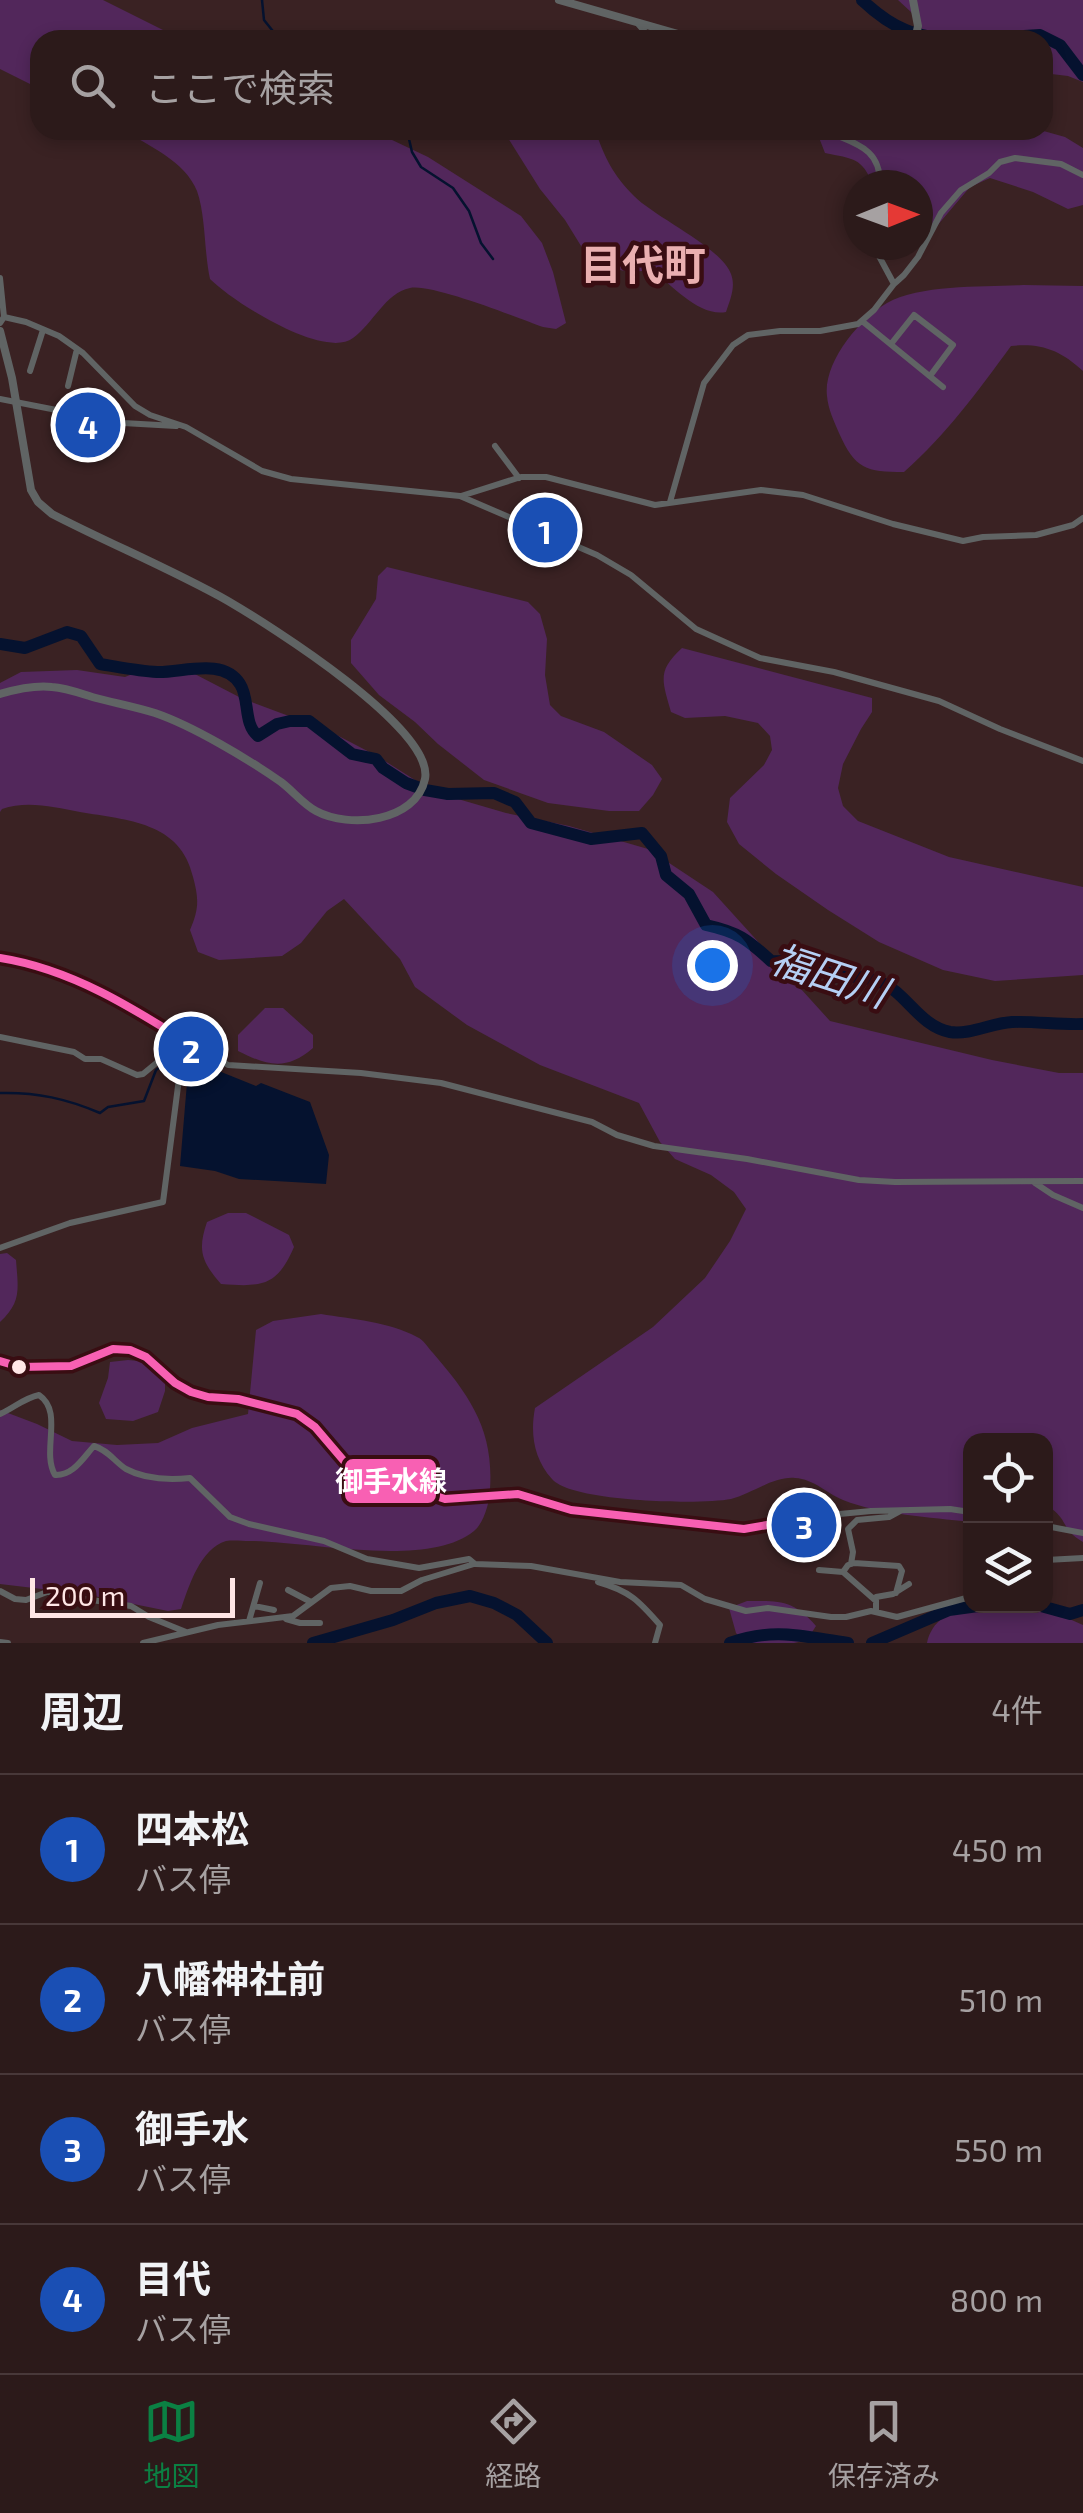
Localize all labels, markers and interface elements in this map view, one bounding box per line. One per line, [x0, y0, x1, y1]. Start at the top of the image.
search box [30, 30, 1053, 140]
icon: search [65, 58, 120, 113]
text: ここで検索 [145, 64, 335, 110]
north arrow [843, 170, 933, 260]
district label: 目代町 [580, 238, 706, 288]
pin: 4 [56, 388, 120, 462]
pin: 1 [512, 492, 578, 568]
water label: 福田川 [766, 933, 898, 1017]
your location [687, 940, 738, 991]
pin: 2 [158, 1012, 224, 1086]
unlabelled marker [9, 1357, 29, 1377]
map controls [963, 1433, 1053, 1613]
button: locate [963, 1433, 1053, 1523]
line badge: 御手水線 [343, 1457, 438, 1505]
text: 御手水線 [335, 1463, 447, 1497]
pin: 3 [772, 1488, 836, 1562]
button: layers [963, 1523, 1053, 1613]
scale bar [30, 1573, 235, 1618]
text: 200 m [45, 1578, 125, 1612]
text: 周辺 [40, 1685, 124, 1735]
text: 4件 [991, 1690, 1043, 1728]
text: 四本松 [135, 1805, 249, 1851]
text: 1 [66, 1830, 79, 1868]
text: 450 m [952, 1830, 1043, 1868]
text: バス停 [135, 1859, 231, 1897]
text: 八幡神社前 [135, 1955, 325, 2001]
text: 2 [63, 1980, 82, 2018]
text: 510 m [959, 1980, 1043, 2018]
text: バス停 [135, 2009, 231, 2047]
text: 御手水 [135, 2105, 249, 2151]
text: 3 [63, 2130, 82, 2168]
text: 550 m [954, 2130, 1043, 2168]
text: バス停 [135, 2159, 231, 2197]
text: 目代 [135, 2255, 211, 2301]
text: 4 [62, 2280, 83, 2318]
text: 800 m [950, 2280, 1043, 2318]
text: バス停 [135, 2309, 231, 2347]
tab: 地図 [143, 2394, 199, 2494]
tab: 経路 [485, 2394, 542, 2494]
tab: 保存済み [828, 2394, 940, 2494]

